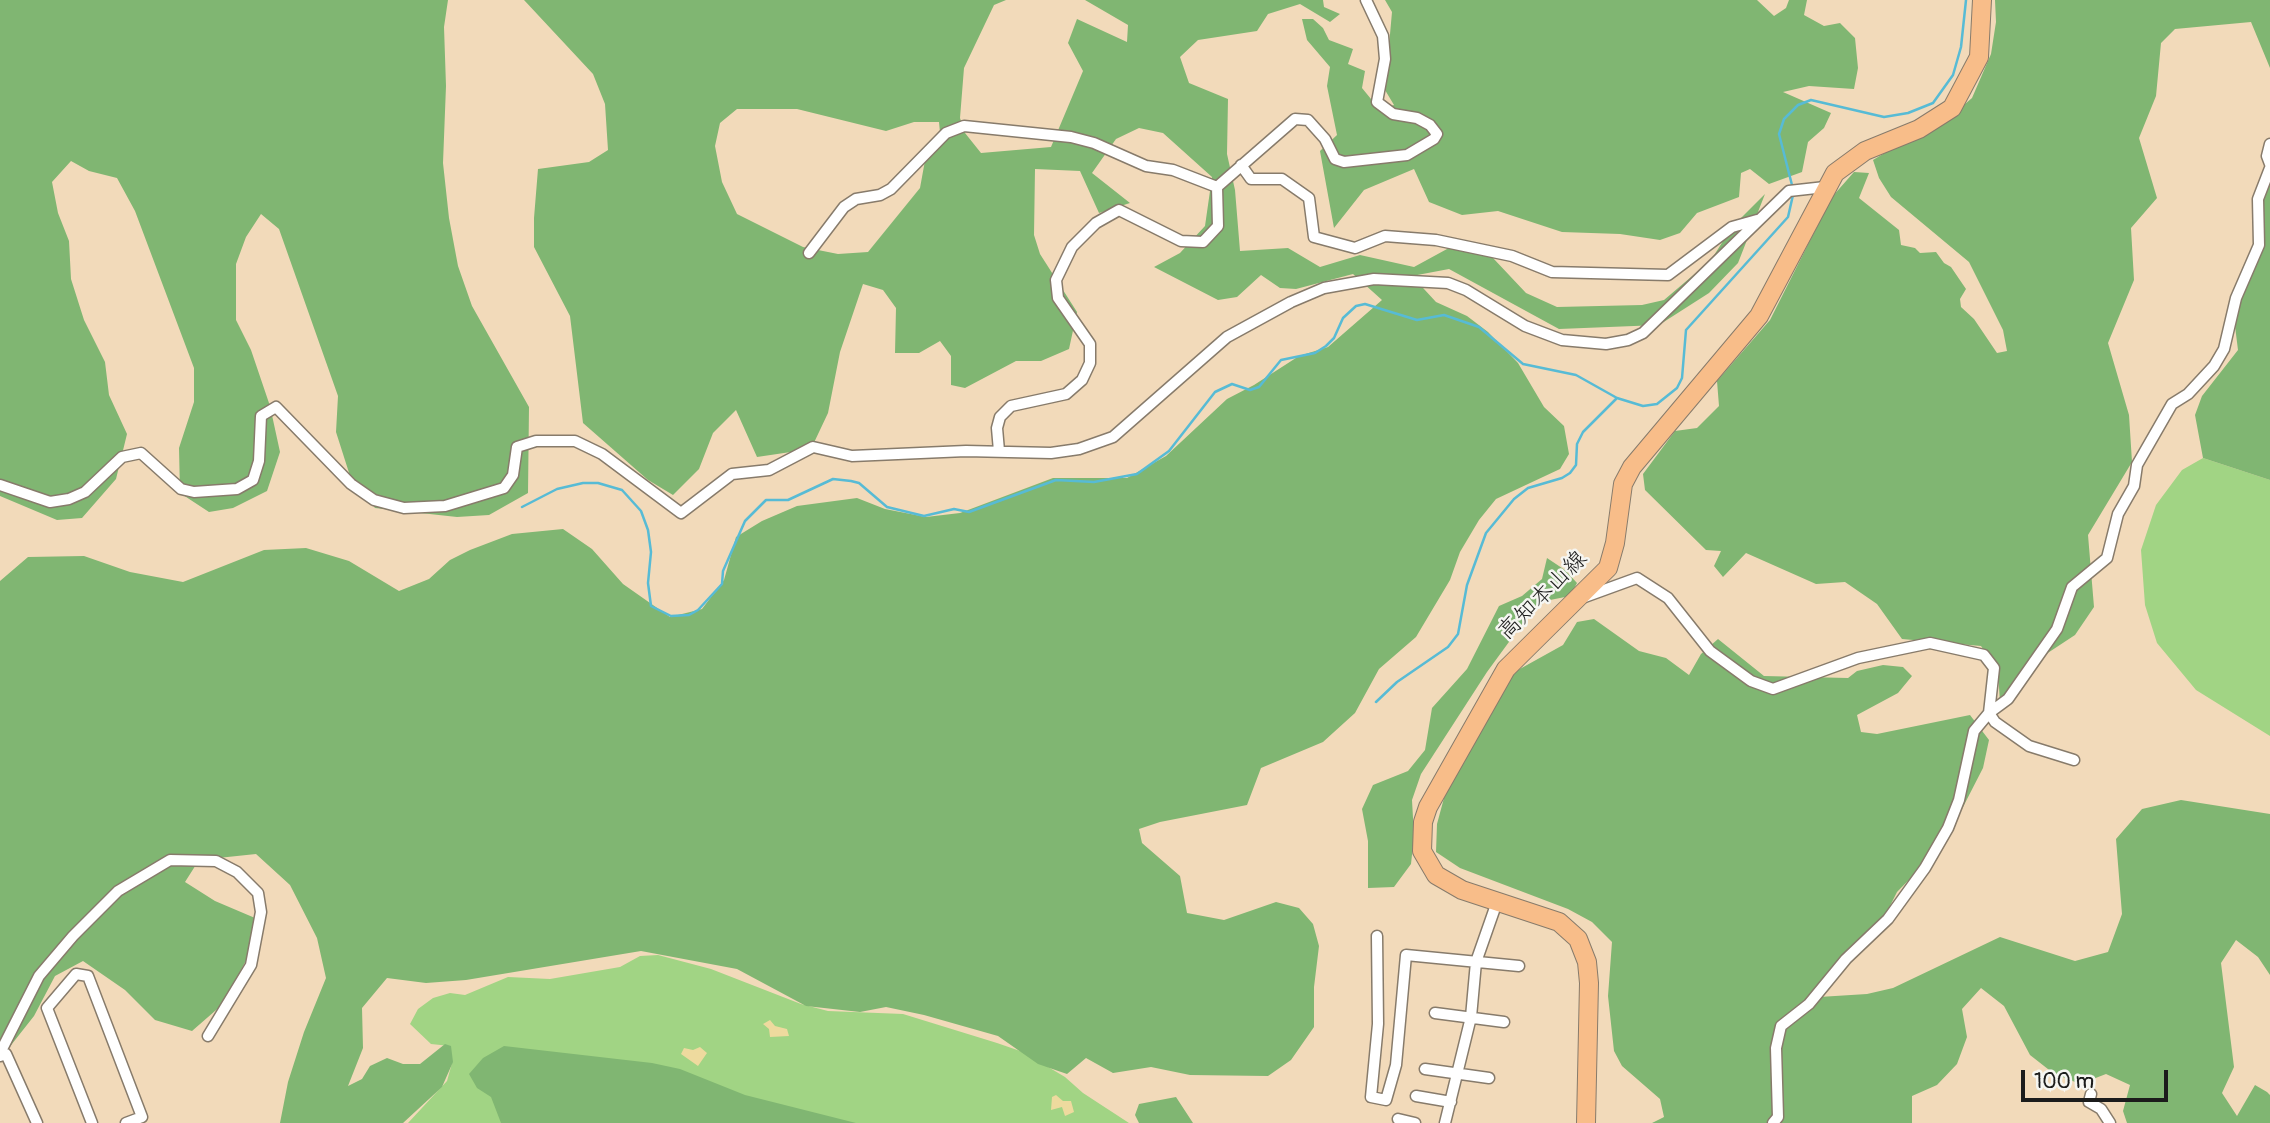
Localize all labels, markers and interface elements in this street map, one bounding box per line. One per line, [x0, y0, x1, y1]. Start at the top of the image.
street label: 高知本山線 [1493, 546, 1593, 646]
scale bar [2025, 1056, 2172, 1100]
text: 100 m [2034, 1068, 2094, 1095]

